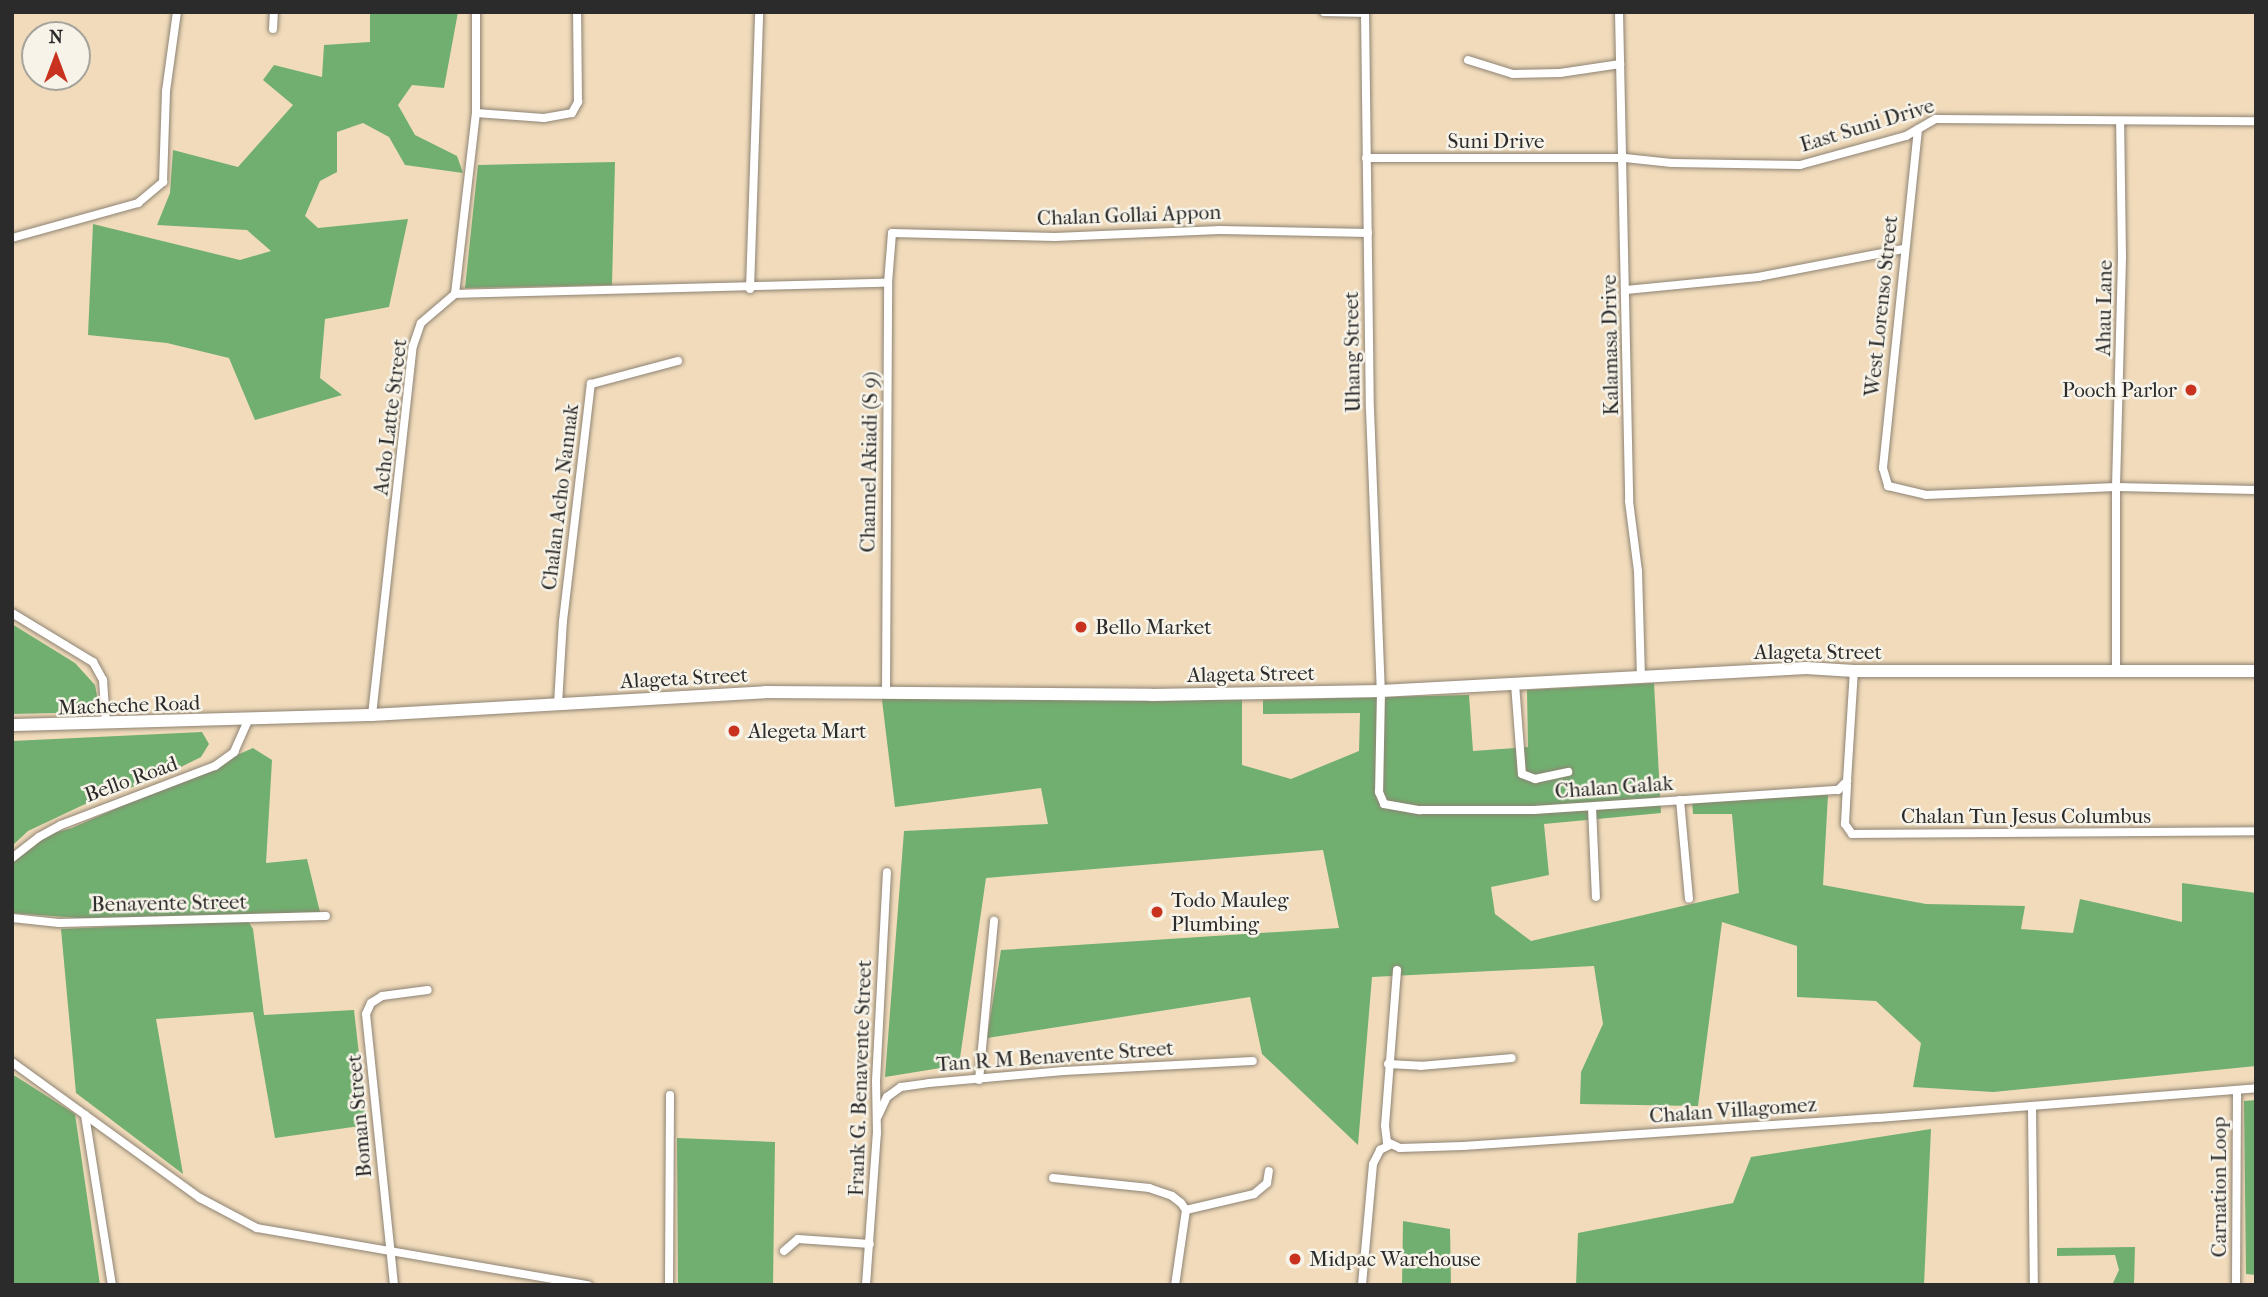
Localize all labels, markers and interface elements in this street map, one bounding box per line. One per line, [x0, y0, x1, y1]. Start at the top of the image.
north arrow [21, 21, 91, 91]
text: N [49, 26, 63, 48]
street label: East Suni Drive [1797, 93, 1937, 157]
street label: Suni Drive [1448, 128, 1544, 154]
street label: Chalan Gollai Appon [1036, 199, 1222, 231]
street label: West Lorenso Street [1859, 214, 1903, 398]
street label: Ahau Lane [2091, 260, 2117, 356]
street label: Kalamasa Drive [1596, 274, 1624, 416]
street label: Uhang Street [1338, 291, 1366, 413]
street label: Acho Latte Street [368, 337, 412, 497]
street label: Channel Akiadi (S 9) [855, 371, 883, 553]
place label: Pooch Parlor [2062, 377, 2177, 403]
marker: Pooch Parlor [2183, 382, 2199, 398]
street label: Chalan Acho Nannak [536, 402, 584, 592]
place label: Bello Market [1095, 614, 1212, 640]
marker: Bello Market [1073, 619, 1089, 635]
street label: Alageta Street [1754, 639, 1882, 665]
street label: Alageta Street [1187, 660, 1315, 688]
street label: Alageta Street [619, 662, 749, 694]
street label: Macheche Road [57, 690, 201, 720]
place label: Alegeta Mart [748, 718, 866, 744]
marker: Alegeta Mart [726, 723, 742, 739]
street label: Bello Road [81, 751, 181, 807]
street label: Chalan Galak [1554, 770, 1674, 804]
street label: Chalan Tun Jesus Columbus [1901, 803, 2151, 829]
place label: Todo Mauleg Plumbing [1171, 887, 1288, 937]
street label: Benavente Street [91, 889, 247, 917]
marker: Todo Mauleg Plumbing [1149, 904, 1165, 920]
street label: Frank G. Benavente Street [843, 959, 877, 1197]
street label: Tan R M Benavente Street [935, 1035, 1175, 1077]
street label: Boman Street [341, 1053, 377, 1179]
street label: Chalan Villagomez [1648, 1092, 1818, 1128]
street label: Carnation Loop [2206, 1117, 2232, 1257]
place label: Midpac Warehouse [1309, 1246, 1481, 1272]
marker: Midpac Warehouse [1287, 1251, 1303, 1267]

